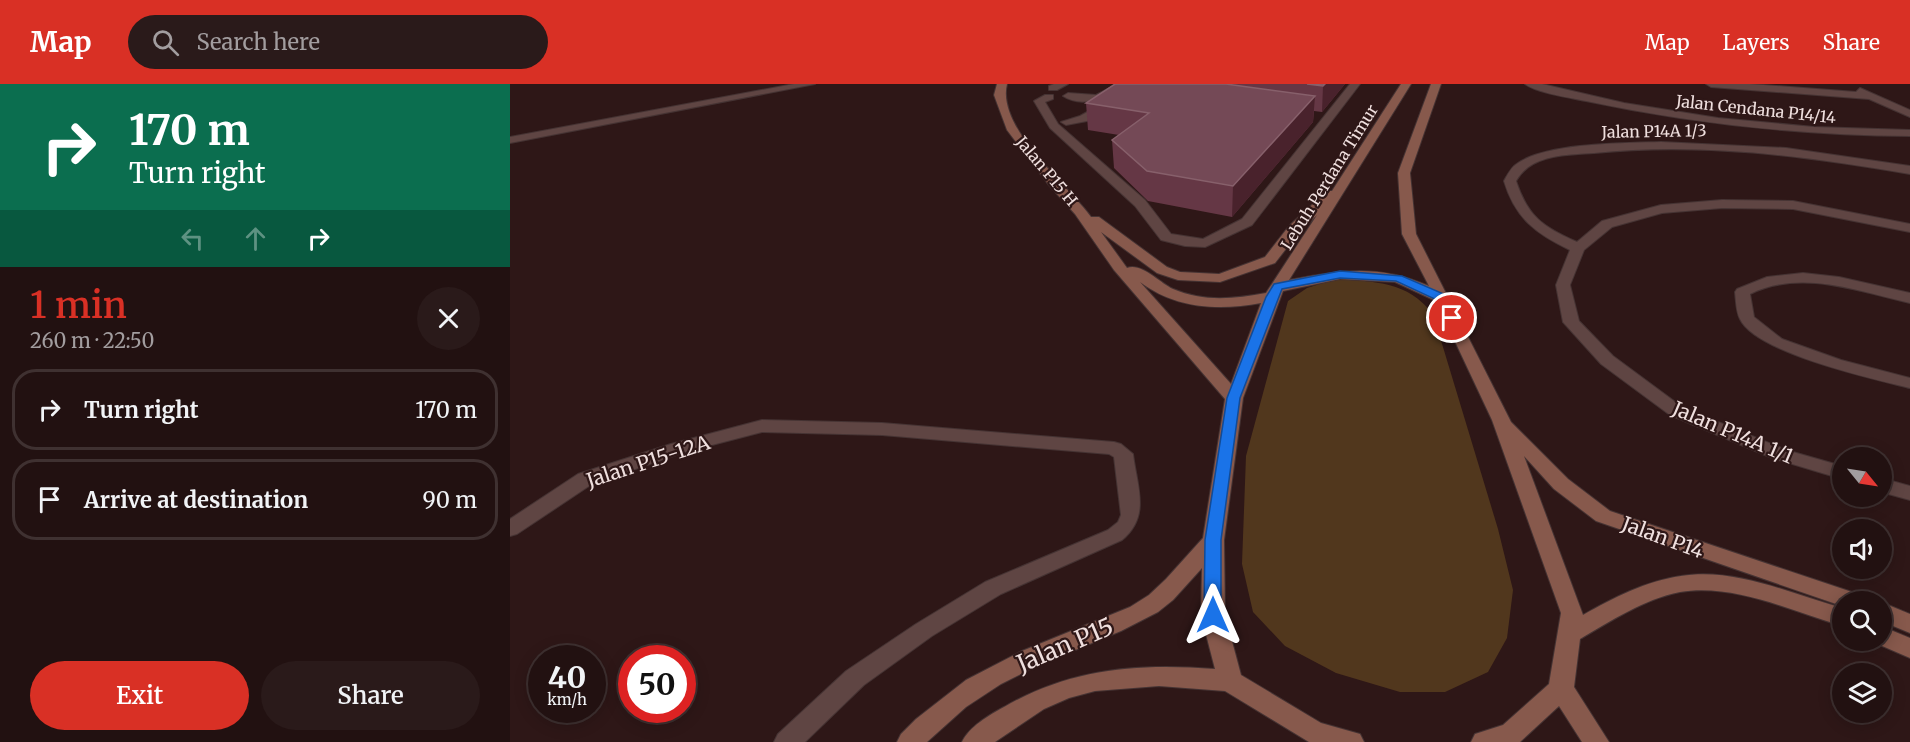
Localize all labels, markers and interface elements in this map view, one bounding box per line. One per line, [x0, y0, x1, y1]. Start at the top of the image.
search box [128, 15, 548, 69]
text: Map [30, 24, 92, 60]
icon: search [149, 26, 182, 59]
text: Search here [197, 28, 320, 56]
text: Map [1645, 29, 1690, 56]
text: Layers [1723, 29, 1790, 56]
text: Share [1823, 29, 1880, 56]
street label: Jalan Cendana P14/14 [1674, 91, 1837, 127]
street label: Lebuh Perdana Timur [1276, 101, 1382, 253]
text: 170 m [129, 104, 250, 156]
icon: right [30, 108, 108, 186]
street label: Jalan P14A 1/3 [1600, 120, 1707, 142]
street label: Jalan P15 H [1011, 131, 1082, 210]
text: Turn right [129, 156, 266, 190]
icon: left [176, 222, 209, 255]
icon: ahead [239, 222, 272, 255]
icon: right [302, 222, 335, 255]
text: 1 min [30, 283, 127, 328]
button: close [417, 287, 480, 350]
pin [1426, 292, 1477, 343]
icon: arrive [1435, 301, 1468, 334]
text: 260 m · 22:50 [30, 328, 154, 353]
icon: right [33, 393, 66, 426]
street label: Jalan P14A 1/1 [1668, 395, 1797, 469]
text: Turn right [84, 396, 198, 424]
text: 170 m [415, 396, 477, 424]
street label: Jalan P15-12A [582, 429, 714, 493]
north arrow [1832, 447, 1892, 507]
map controls [1832, 447, 1892, 723]
icon: arrive [33, 483, 66, 516]
text: Arrive at destination [84, 486, 308, 514]
text: 90 m [422, 486, 477, 514]
street label: Jalan P14 [1618, 510, 1707, 563]
button: sound [1832, 519, 1892, 579]
position arrow [1181, 583, 1245, 647]
button: search [1832, 591, 1892, 651]
street label: Jalan P15 [1011, 611, 1118, 680]
speed limit sign: 50 [618, 645, 696, 723]
text: 40 [548, 658, 586, 696]
button: Exit [30, 661, 249, 730]
button: Share [261, 661, 480, 730]
button: layers [1832, 663, 1892, 723]
text: km/h [547, 690, 587, 709]

